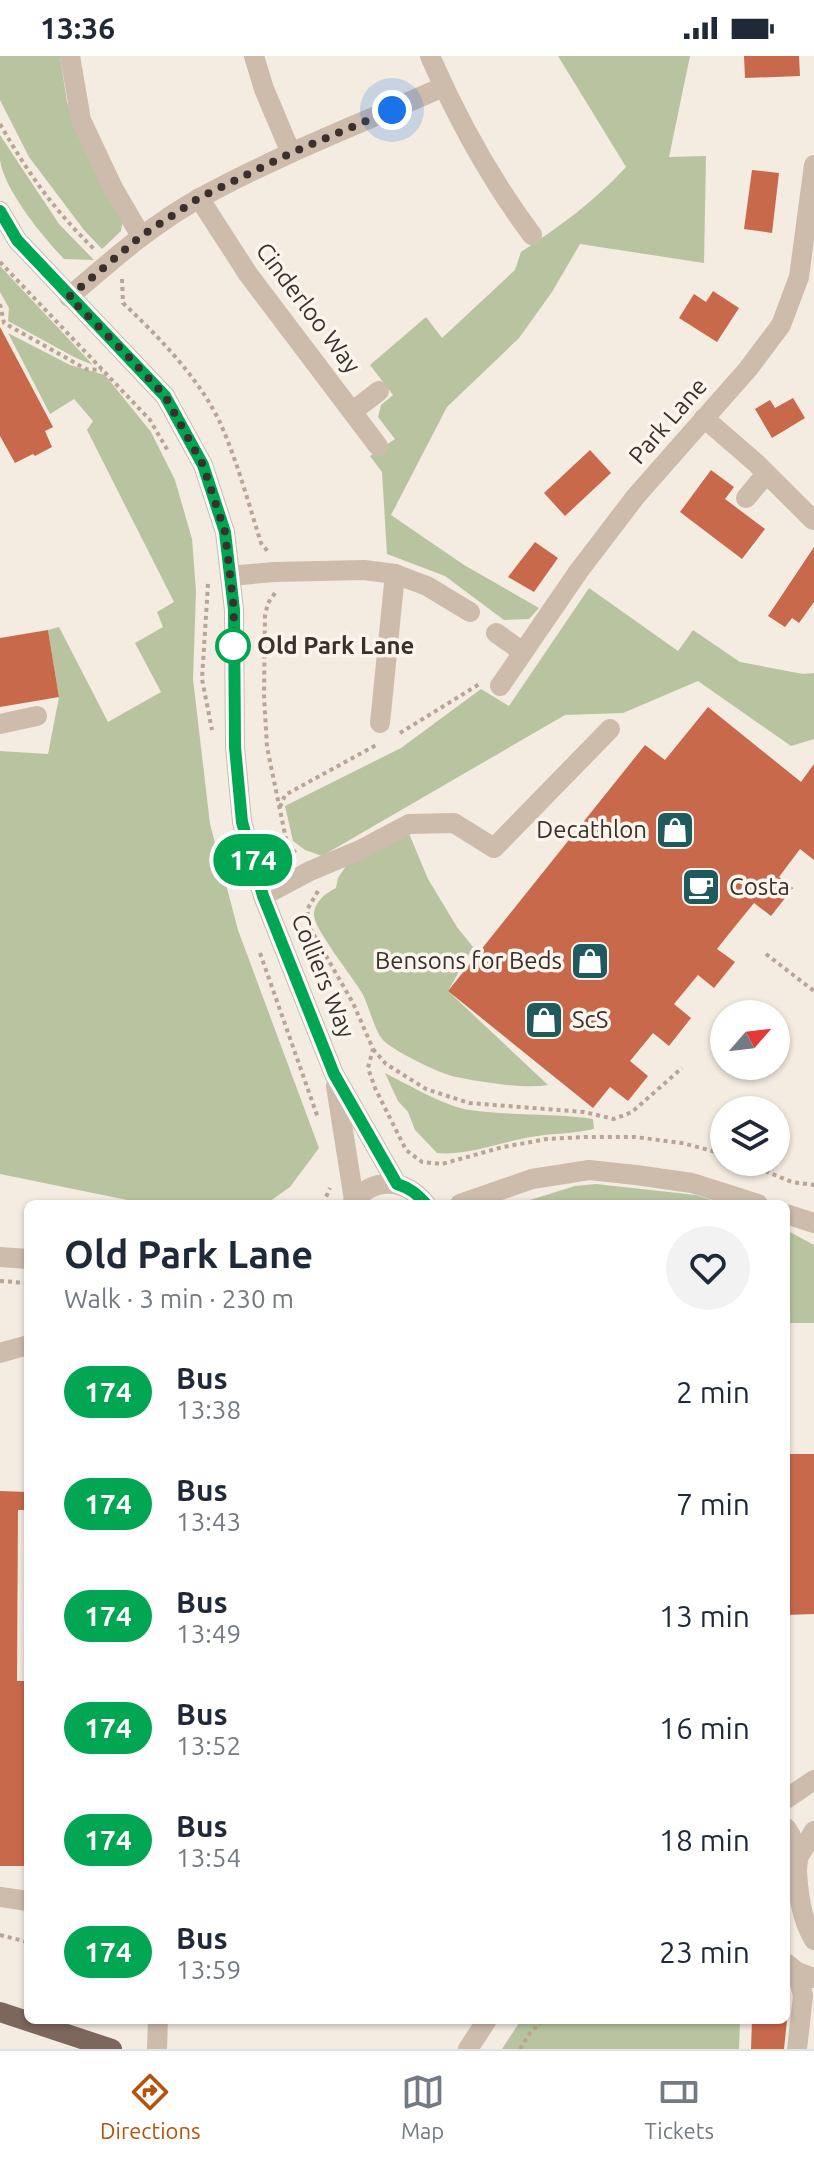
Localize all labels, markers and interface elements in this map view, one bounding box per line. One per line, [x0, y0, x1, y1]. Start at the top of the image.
text: 13:36 [40, 11, 115, 45]
your location [372, 90, 412, 130]
street label: Cinderloo Way [251, 237, 366, 378]
street label: Park Lane [623, 372, 712, 469]
marker: Old Park Lane [216, 629, 250, 663]
place label: Old Park Lane [257, 632, 414, 659]
shop icon: Decathlon [654, 809, 696, 851]
place label: Decathlon [536, 816, 647, 843]
line badge: 174 [207, 834, 299, 886]
text: 174 [229, 844, 277, 875]
cafe icon: Costa [680, 866, 722, 908]
place label: Costa [729, 873, 790, 900]
street label: Colliers Way [286, 910, 361, 1042]
shop icon: Bensons for Beds [569, 940, 611, 982]
place label: Bensons for Beds [375, 947, 562, 974]
shop icon: ScS [523, 999, 565, 1041]
north arrow [710, 1000, 790, 1080]
map controls [710, 1000, 790, 1176]
place label: ScS [572, 1006, 608, 1033]
button: layers [710, 1096, 790, 1176]
button: heart [666, 1226, 750, 1310]
text: Old Park Lane [64, 1233, 313, 1275]
text: Walk · 3 min · 230 m [64, 1284, 294, 1313]
text: Bus [176, 1361, 228, 1395]
text: 2 min [676, 1375, 750, 1409]
text: 174 [84, 1376, 132, 1407]
text: 13:38 [176, 1395, 241, 1424]
text: Bus [176, 1473, 228, 1507]
text: 7 min [676, 1487, 750, 1521]
text: 174 [84, 1488, 132, 1519]
text: 13:43 [176, 1507, 241, 1536]
text: Bus [176, 1585, 228, 1619]
text: 13 min [659, 1599, 750, 1633]
text: 174 [84, 1600, 132, 1631]
text: 13:49 [176, 1619, 241, 1648]
text: Bus [176, 1697, 228, 1731]
text: 16 min [659, 1711, 750, 1745]
text: 174 [84, 1712, 132, 1743]
text: 13:52 [176, 1731, 241, 1760]
text: Bus [176, 1809, 228, 1843]
text: 18 min [659, 1823, 750, 1857]
text: 174 [84, 1824, 132, 1855]
text: 13:54 [176, 1843, 241, 1872]
text: Bus [176, 1921, 228, 1955]
text: 23 min [659, 1935, 750, 1969]
text: 174 [84, 1936, 132, 1967]
text: 13:59 [176, 1955, 241, 1984]
tab: Directions [100, 2070, 201, 2143]
tab: Map [401, 2070, 445, 2143]
tab: Tickets [645, 2070, 714, 2143]

